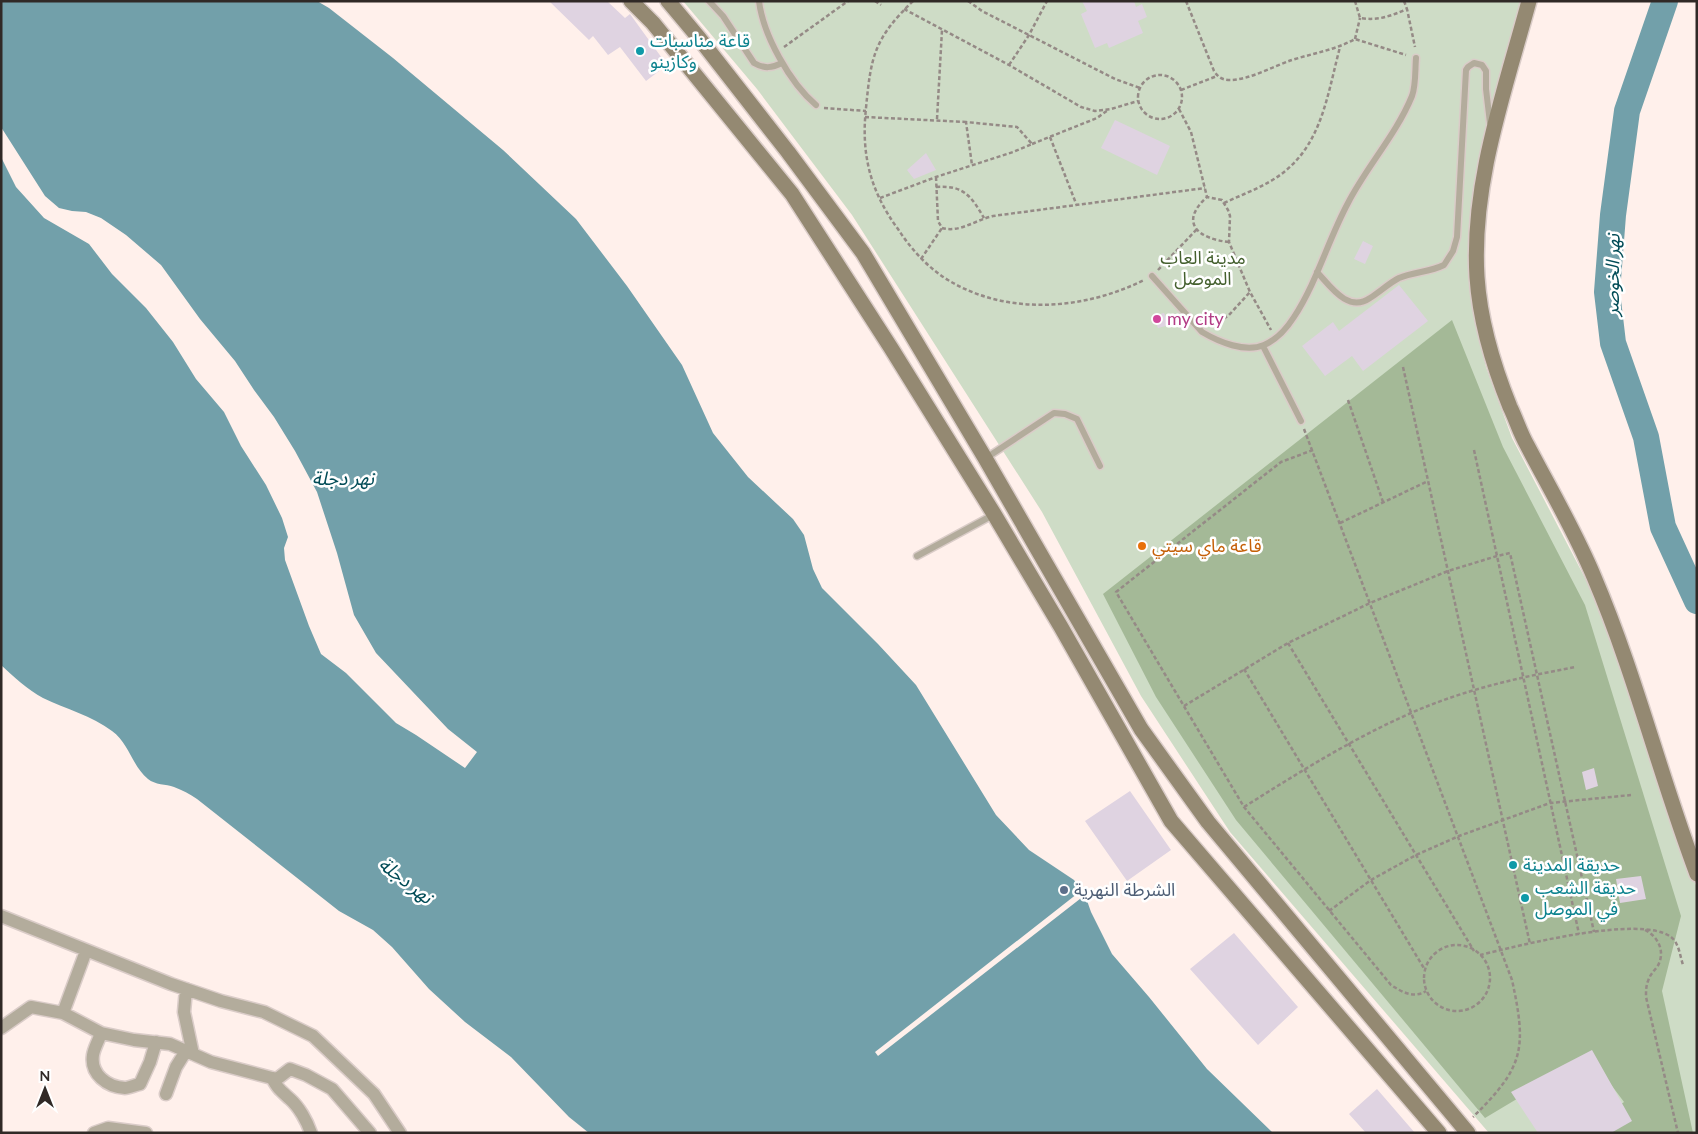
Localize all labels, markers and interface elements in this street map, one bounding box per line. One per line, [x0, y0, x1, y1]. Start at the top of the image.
place label: قاعة مناسبات وكازينو [650, 29, 750, 73]
marker: قاعة مناسبات وكازينو [634, 45, 646, 57]
water label: نهر الخوصر [1599, 232, 1625, 318]
park label: مدينة العاب الموصل [1160, 246, 1246, 290]
place label: my city [1167, 307, 1224, 329]
marker: my city [1151, 313, 1163, 325]
water label: نهر دجلة [312, 466, 376, 490]
place label: قاعة ماي سيتي [1152, 534, 1261, 559]
marker: قاعة ماي سيتي [1136, 540, 1148, 552]
water label: نهر دجلة [374, 851, 439, 910]
place label: حديقة المدينة [1523, 853, 1620, 875]
marker: حديقة المدينة [1507, 859, 1519, 871]
place label: حديقة الشعب في الموصل [1535, 876, 1636, 922]
place label: الشرطة النهرية [1074, 878, 1175, 901]
marker: الشرطة النهرية [1058, 884, 1070, 896]
marker: حديقة الشعب في الموصل [1519, 892, 1531, 904]
north arrow [20, 1064, 70, 1114]
text: N [40, 1067, 50, 1084]

